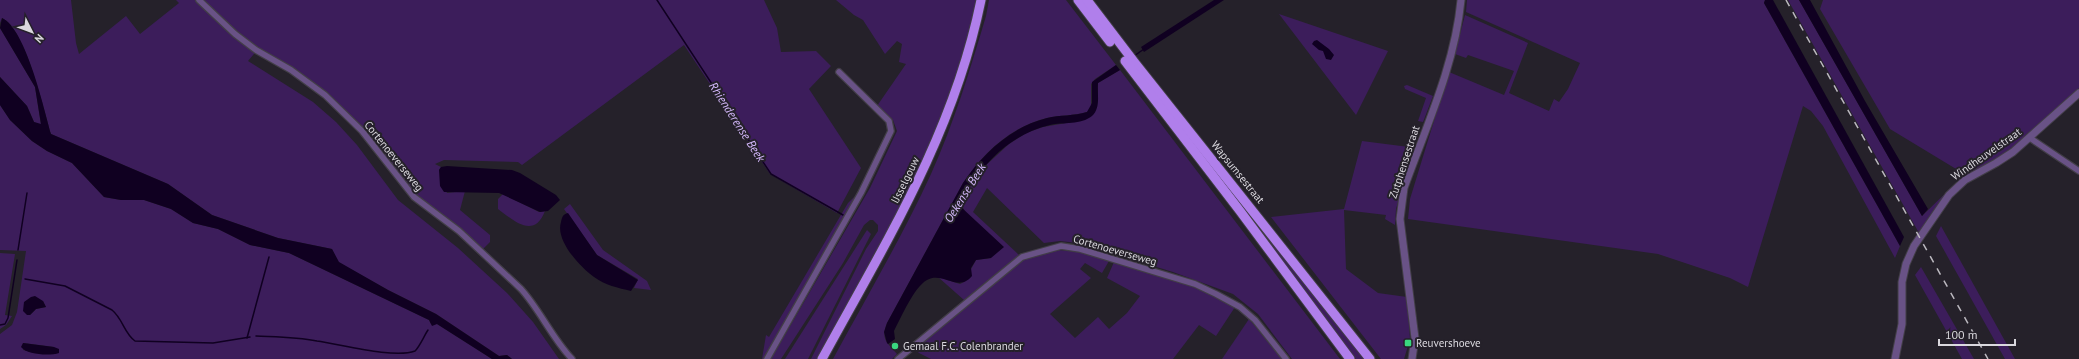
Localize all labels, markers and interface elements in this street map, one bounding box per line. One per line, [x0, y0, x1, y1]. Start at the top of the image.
north arrow [12, 12, 52, 52]
text: N [32, 31, 47, 46]
water label: Rhienderense Beek [706, 79, 769, 165]
street label: Cortenoeverseweg [361, 118, 427, 194]
street label: Zutphensestraat [1386, 123, 1422, 200]
street label: Windheuvelstraat [1948, 125, 2024, 183]
street label: Wapsumsestraat [1208, 138, 1268, 206]
street label: IJsselgouw [888, 154, 922, 206]
water label: Oekense Beek [940, 160, 989, 225]
street label: Cortenoeverseweg [1072, 231, 1158, 269]
scale bar [1939, 321, 2015, 347]
text: 100 m [1945, 327, 1978, 342]
place label: Reuvershoeve [1416, 336, 1481, 350]
marker: Reuvershoeve [1403, 338, 1413, 348]
place label: Gemaal F.C. Colenbrander [903, 339, 1023, 353]
marker: Gemaal F.C. Colenbrander [890, 341, 900, 351]

